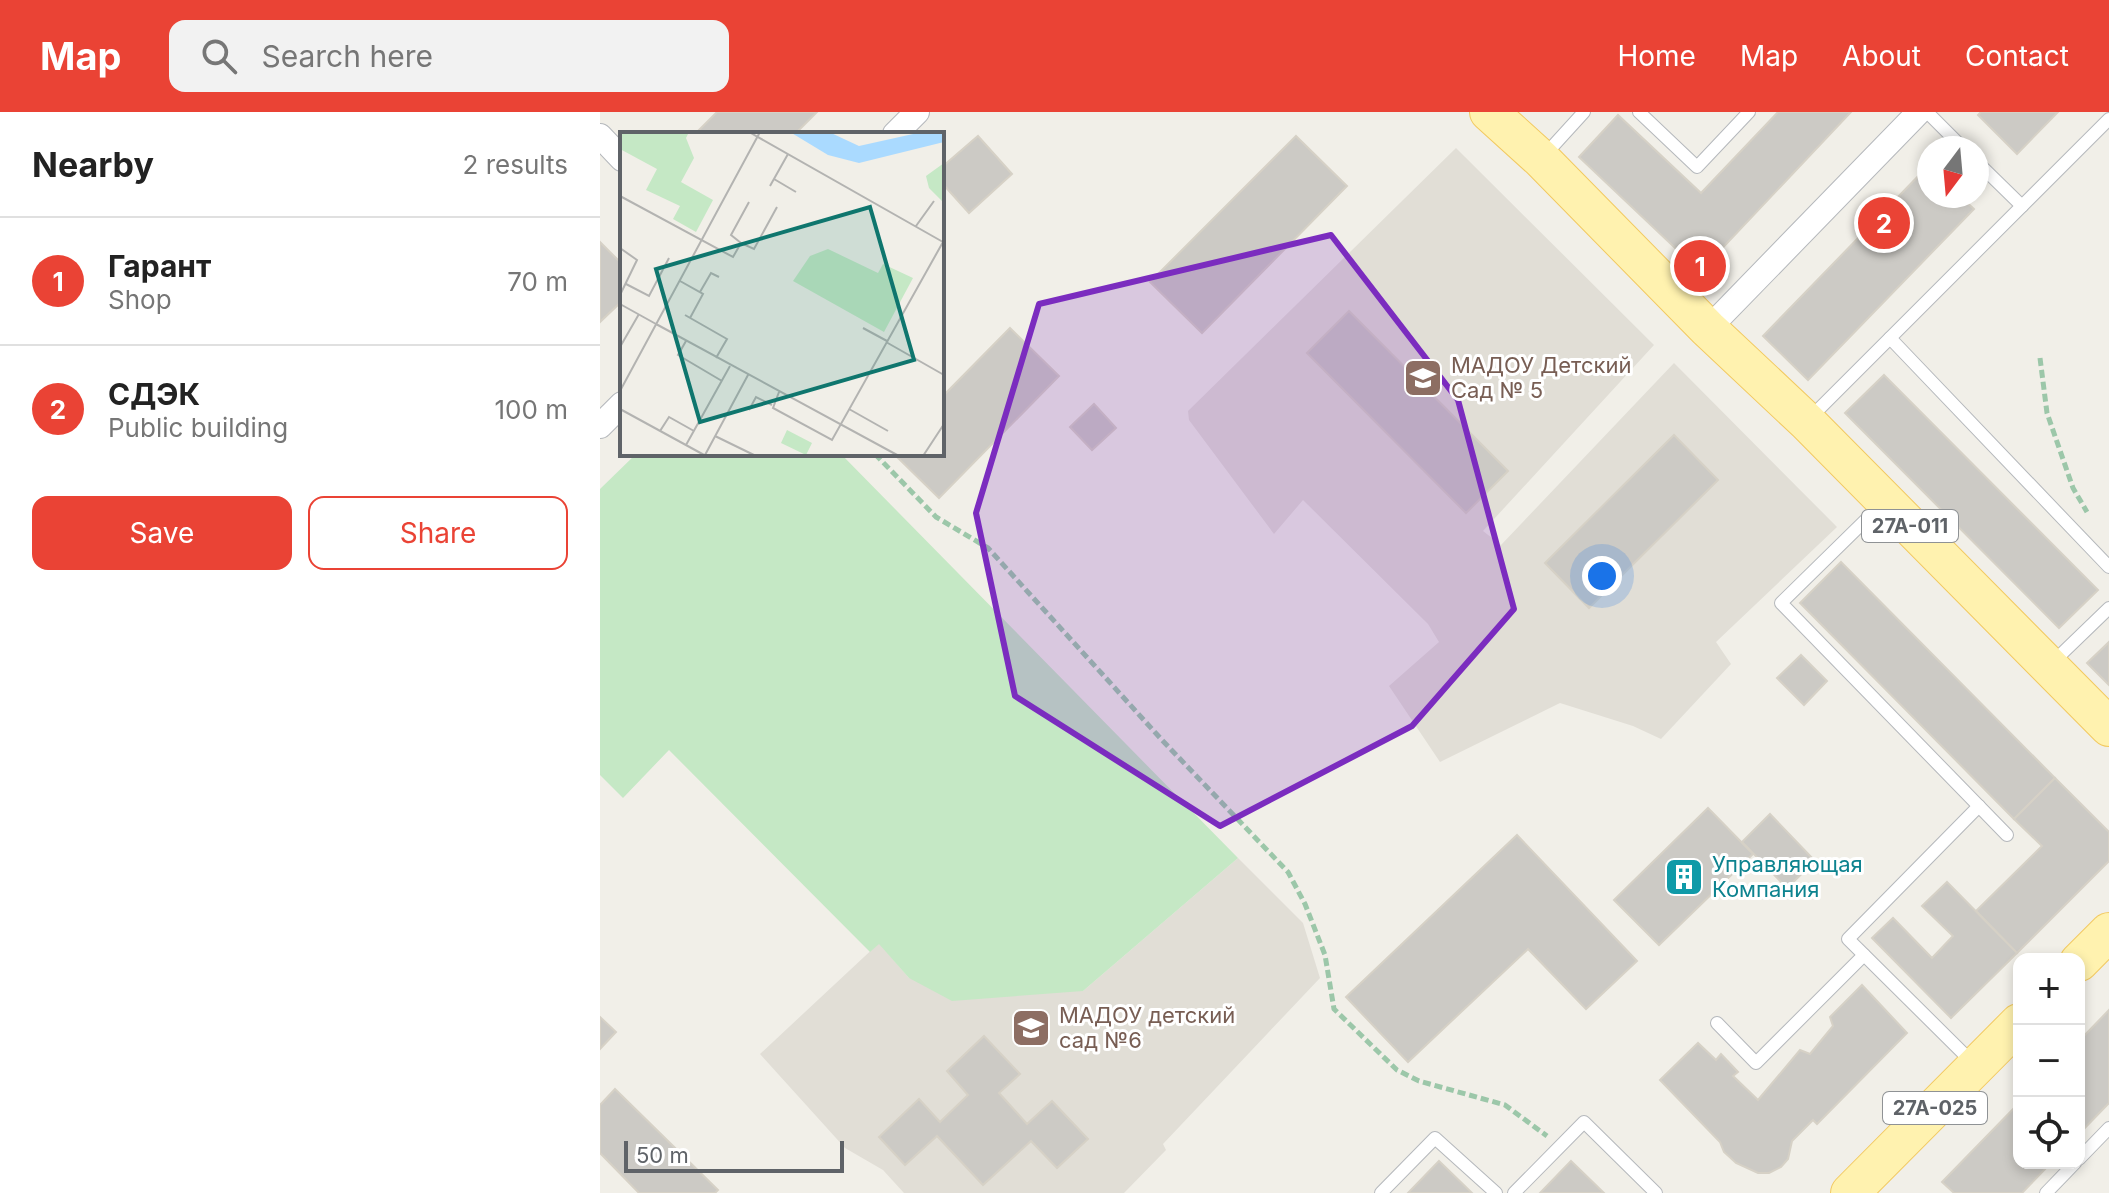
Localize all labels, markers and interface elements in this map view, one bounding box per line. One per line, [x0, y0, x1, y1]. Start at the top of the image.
search box [169, 20, 729, 92]
text: Map [40, 33, 121, 79]
icon: search [197, 34, 241, 78]
text: Search here [261, 38, 433, 74]
text: Home [1617, 39, 1696, 73]
text: Map [1740, 39, 1798, 73]
text: About [1842, 39, 1921, 73]
text: Contact [1965, 39, 2069, 73]
inset map [620, 132, 944, 456]
north arrow [1917, 136, 1989, 208]
text: Nearby [32, 144, 154, 185]
text: 2 results [463, 149, 568, 180]
pin: 2 [1858, 193, 1910, 253]
pin: 1 [1674, 236, 1726, 296]
text: Гарант [108, 248, 211, 284]
text: 1 [52, 266, 64, 297]
text: 70 m [507, 266, 568, 297]
text: Shop [108, 284, 172, 315]
place label: МАДОУ Детский Сад № 5 [1451, 352, 1631, 403]
school or university icon: МАДОУ Детский Сад № 5 [1402, 357, 1444, 399]
text: СДЭК [108, 376, 200, 412]
text: 2 [50, 394, 66, 425]
text: 100 m [495, 394, 568, 425]
text: Public building [108, 412, 288, 443]
button: Save [32, 496, 292, 570]
button: Share [308, 496, 568, 570]
road number: 27А-011 [1862, 510, 1958, 542]
your location [1582, 556, 1622, 596]
place label: Управляющая Компания [1712, 851, 1863, 902]
building icon: Управляющая Компания [1663, 856, 1705, 898]
map controls [2013, 953, 2085, 1169]
button: + [2013, 953, 2085, 1025]
place label: МАДОУ детский сад №6 [1059, 1002, 1235, 1053]
school or university icon: МАДОУ детский сад №6 [1010, 1007, 1052, 1049]
button: − [2013, 1025, 2085, 1097]
road number: 27А-025 [1883, 1092, 1987, 1124]
button: locate [2013, 1097, 2085, 1169]
scale bar [624, 1137, 844, 1173]
text: 50 m [636, 1142, 689, 1168]

